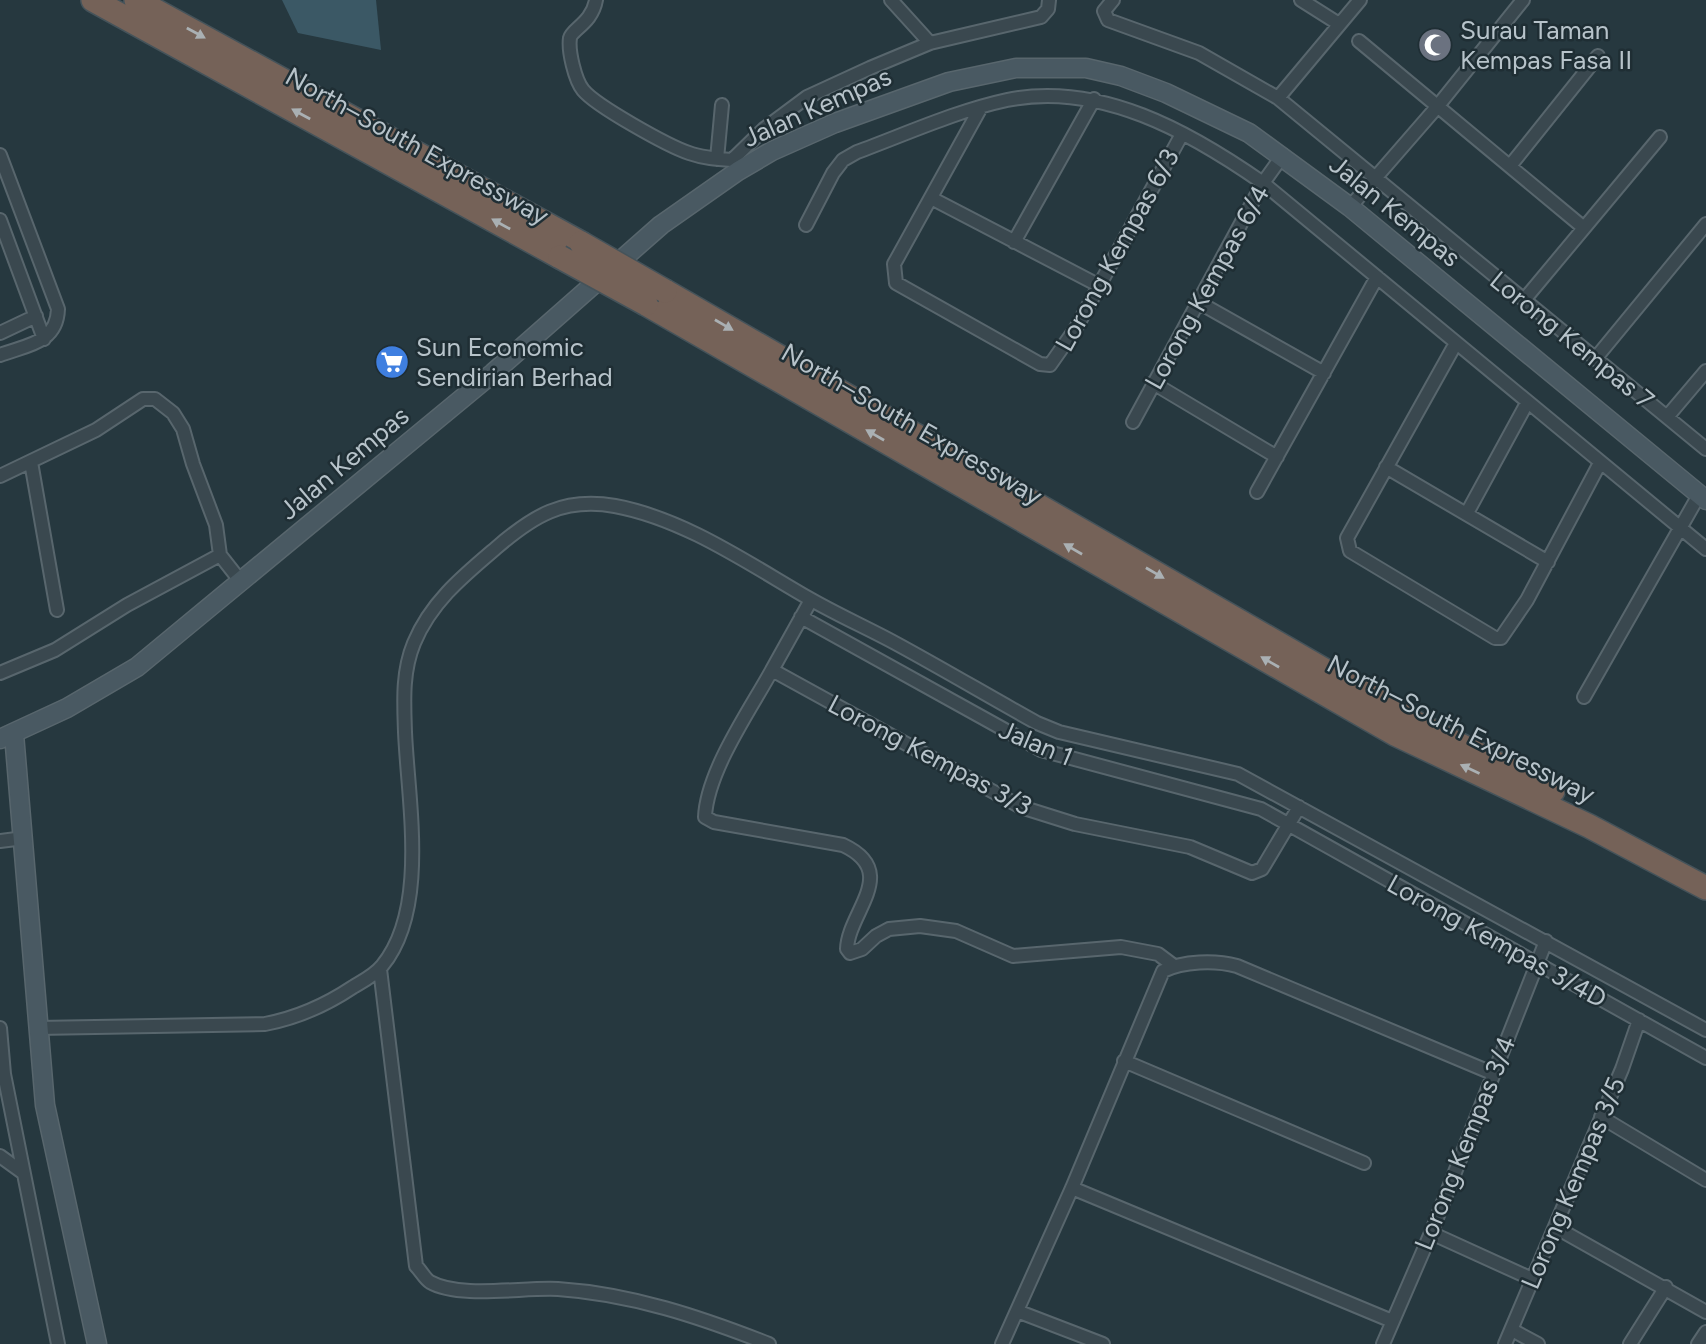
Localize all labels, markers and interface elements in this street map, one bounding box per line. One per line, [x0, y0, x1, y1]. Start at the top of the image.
place label: Surau Taman Kempas Fasa II [1460, 14, 1632, 76]
mosque icon: Surau Taman Kempas Fasa II [1416, 26, 1454, 64]
one-way arrow [186, 27, 206, 39]
street label: North–South Expressway [280, 60, 555, 232]
street label: Jalan Kempas [738, 60, 896, 154]
one-way arrow [292, 108, 311, 120]
street label: Lorong Kempas 6/3 [1048, 143, 1186, 357]
street label: Jalan Kempas [1323, 148, 1467, 274]
street label: Lorong Kempas 6/4 [1138, 179, 1276, 395]
one-way arrow [491, 218, 510, 230]
street label: Lorong Kempas 7 [1484, 264, 1660, 416]
one-way arrow [715, 319, 734, 331]
place label: Sun Economic Sendirian Berhad [416, 331, 613, 393]
street label: North–South Expressway [776, 336, 1048, 512]
supermarket icon: Sun Economic Sendirian Berhad [373, 343, 411, 381]
street label: Jalan Kempas [273, 400, 415, 526]
one-way arrow [866, 429, 885, 441]
one-way arrow [1063, 542, 1082, 555]
one-way arrow [1146, 567, 1165, 579]
street label: North–South Expressway [1322, 648, 1600, 811]
one-way arrow [1260, 656, 1279, 668]
street label: Lorong Kempas 3/3 [823, 688, 1037, 822]
street label: Jalan 1 [994, 713, 1078, 773]
one-way arrow [1460, 764, 1480, 775]
street label: Lorong Kempas 3/4D [1382, 867, 1612, 1015]
street label: Lorong Kempas 3/4 [1407, 1031, 1523, 1255]
street label: Lorong Kempas 3/5 [1514, 1072, 1632, 1294]

